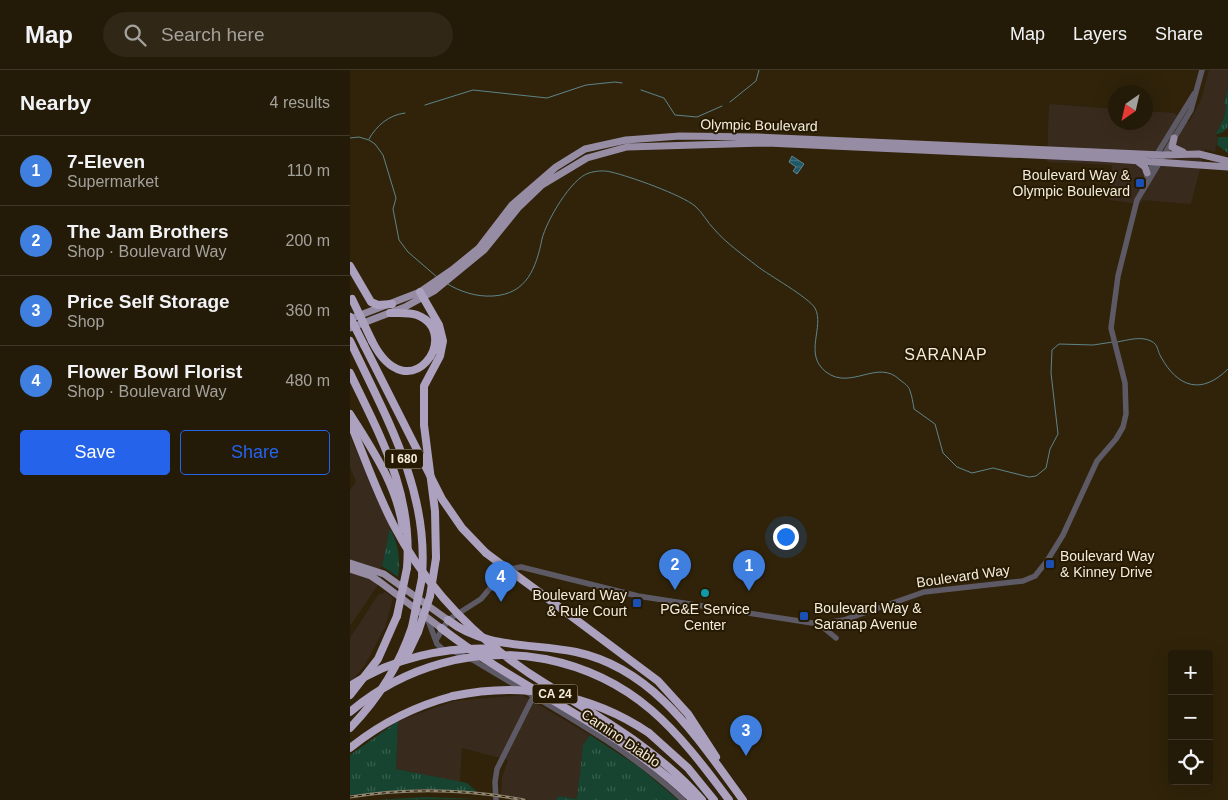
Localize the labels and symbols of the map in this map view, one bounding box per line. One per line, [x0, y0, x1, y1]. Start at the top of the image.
north arrow [1108, 85, 1153, 130]
street label: Olympic Boulevard [700, 116, 818, 134]
place label: Boulevard Way & Olympic Boulevard [1013, 167, 1131, 199]
marker: Boulevard Way & Olympic Boulevard [1134, 177, 1146, 189]
district label: SARANAP [904, 346, 988, 363]
road number: I 680 [385, 449, 423, 468]
your location [773, 524, 799, 550]
place label: Boulevard Way & Kinney Drive [1060, 548, 1154, 580]
pin: 2 [659, 549, 691, 590]
pin: 1 [733, 550, 765, 591]
marker: Boulevard Way & Kinney Drive [1044, 558, 1056, 570]
pin: 4 [485, 561, 517, 602]
street label: Boulevard Way [915, 562, 1011, 590]
place label: Boulevard Way & Rule Court [533, 587, 627, 619]
marker: PG&E Service Center [699, 587, 711, 599]
marker: Boulevard Way & Rule Court [631, 597, 643, 609]
place label: Boulevard Way & Saranap Avenue [814, 600, 922, 632]
place label: PG&E Service Center [660, 601, 750, 633]
marker: Boulevard Way & Saranap Avenue [798, 610, 810, 622]
road number: CA 24 [532, 684, 578, 704]
street label: Camino Diablo [578, 706, 664, 770]
pin: 3 [730, 715, 762, 756]

